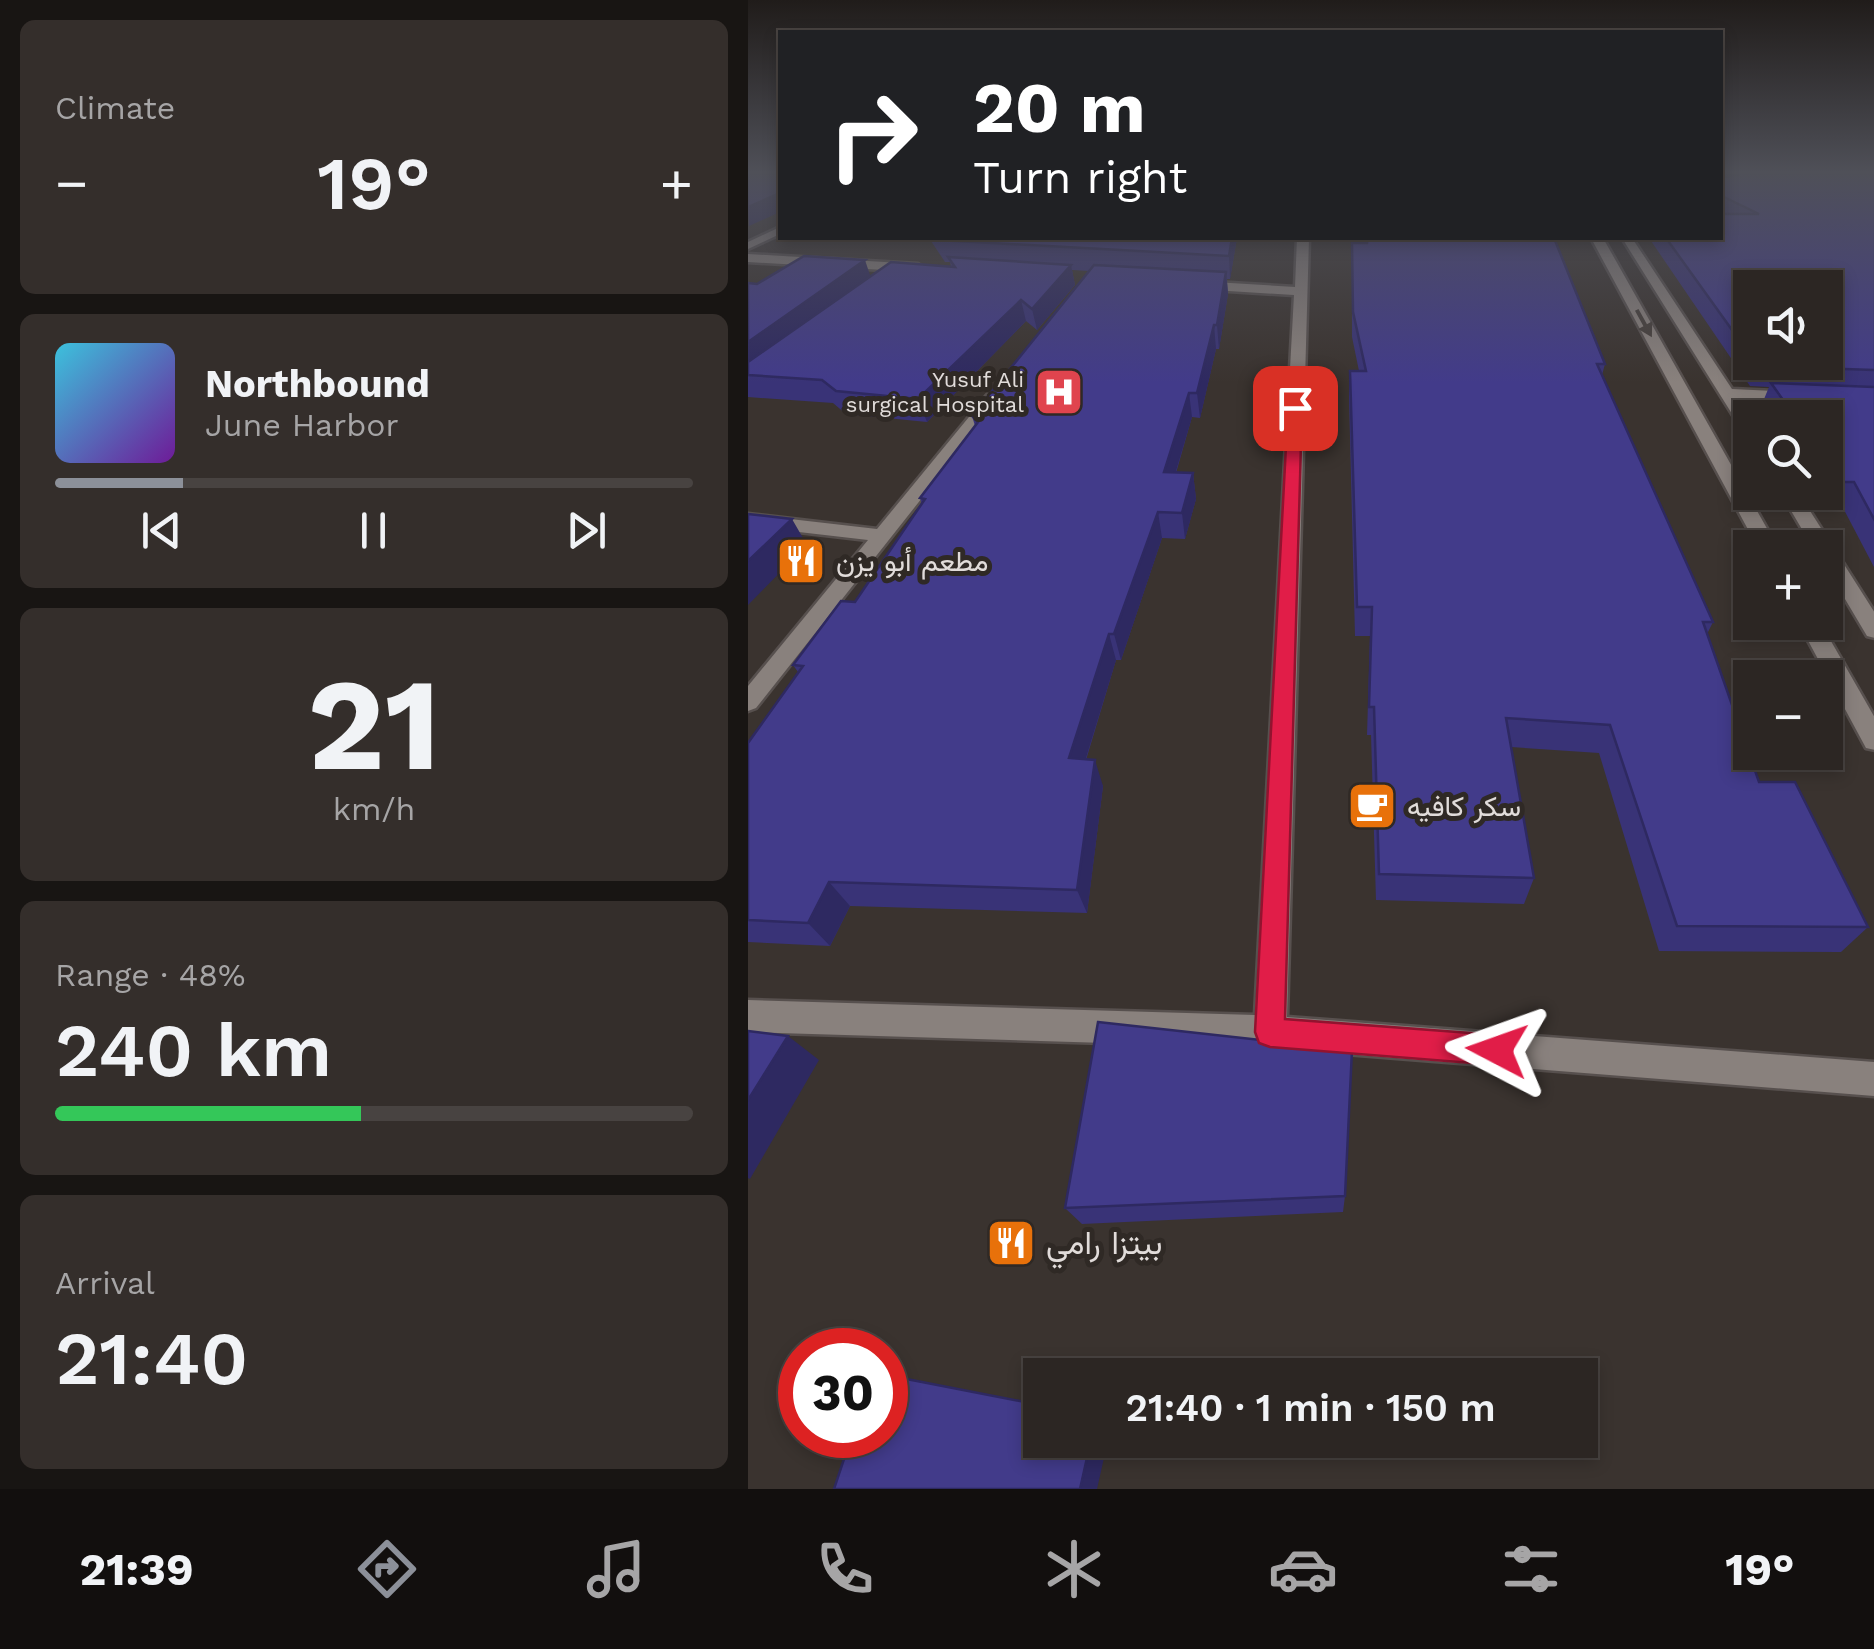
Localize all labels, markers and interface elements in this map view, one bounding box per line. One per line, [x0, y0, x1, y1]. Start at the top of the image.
text: 20 m [973, 67, 1146, 149]
icon: right [808, 70, 938, 200]
text: Climate [55, 89, 175, 127]
text: 19° [317, 139, 431, 227]
text: − [55, 151, 88, 215]
text: + [660, 151, 693, 215]
text: Turn right [973, 151, 1187, 204]
map controls [1733, 270, 1843, 770]
button: sound [1733, 270, 1843, 380]
one-way arrow [1634, 309, 1652, 337]
text: Northbound [205, 362, 430, 406]
hospital icon: Yusuf Ali surgical Hospital [1033, 366, 1085, 418]
pin [1253, 366, 1338, 451]
place label: Yusuf Ali surgical Hospital [846, 367, 1024, 417]
icon: arrive [1268, 381, 1323, 436]
button: search [1733, 400, 1843, 510]
text: June Harbor [205, 406, 399, 444]
icon: previous [134, 503, 189, 558]
icon: pause [346, 503, 401, 558]
icon: next [559, 503, 614, 558]
button: + [1733, 530, 1843, 640]
restaurant icon: مطعم أبو يزن [775, 535, 827, 587]
place label: مطعم أبو يزن [836, 545, 989, 580]
text: 21 [307, 648, 441, 801]
button: − [1733, 660, 1843, 770]
cafe icon: سكر كافيه [1346, 780, 1398, 832]
text: km/h [333, 790, 415, 828]
place label: سكر كافيه [1407, 790, 1521, 824]
text: Range · 48% [55, 956, 245, 994]
position arrow [1445, 998, 1549, 1102]
text: 240 km [55, 1006, 332, 1094]
restaurant icon: بيتزا رامي [985, 1217, 1037, 1269]
place label: بيتزا رامي [1046, 1224, 1162, 1269]
text: Arrival [55, 1264, 155, 1302]
text: 21:40 [55, 1314, 248, 1402]
speed limit sign: 30 [778, 1328, 908, 1458]
text: 21:40 · 1 min · 150 m [1125, 1386, 1496, 1430]
icon: directions [352, 1534, 422, 1604]
icon: music [581, 1534, 651, 1604]
icon: phone [810, 1534, 880, 1604]
icon: climate [1039, 1534, 1109, 1604]
icon: car [1268, 1534, 1338, 1604]
icon: filters [1496, 1534, 1566, 1604]
text: 21:39 [79, 1543, 194, 1596]
text: 19° [1725, 1543, 1795, 1596]

